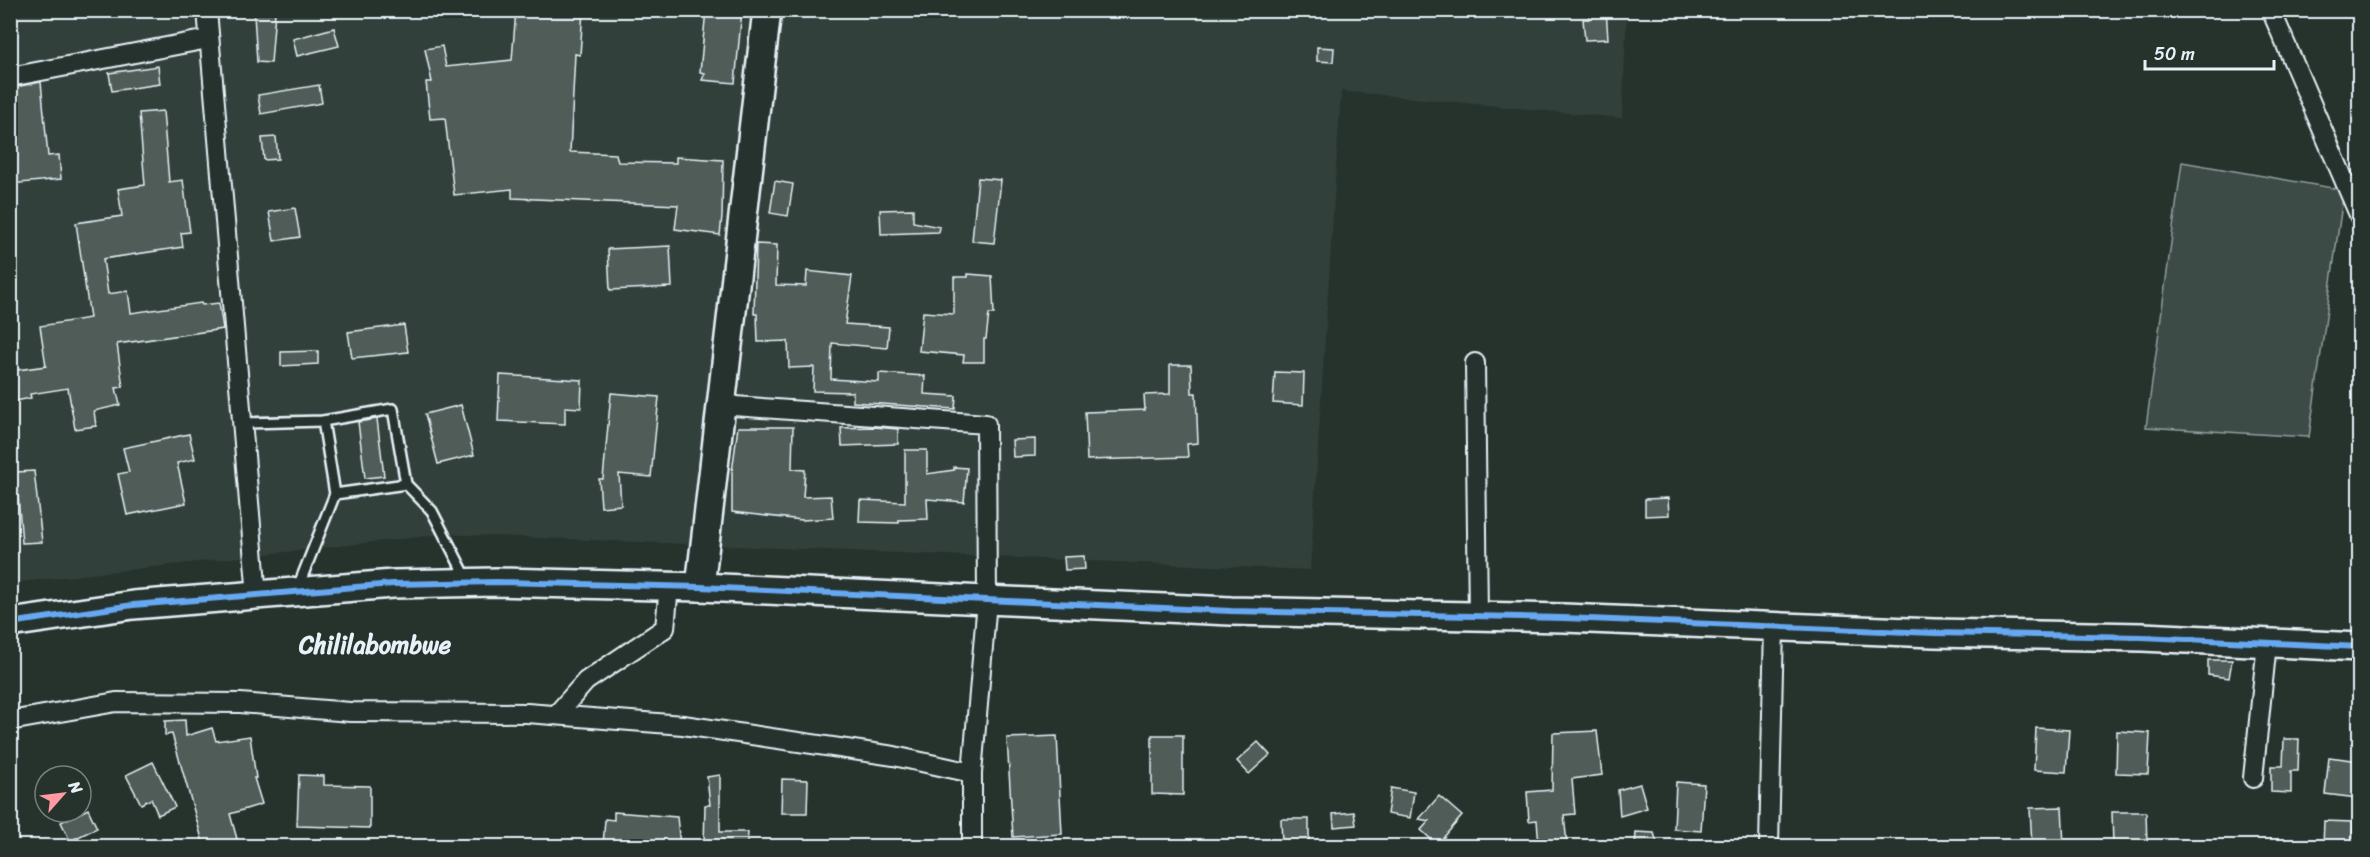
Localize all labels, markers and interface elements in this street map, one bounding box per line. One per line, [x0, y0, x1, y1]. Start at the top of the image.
scale bar [2145, 33, 2274, 71]
text: 50 m [2154, 38, 2195, 70]
district label: Chililabombwe [298, 624, 452, 666]
north arrow [33, 764, 93, 824]
text: N [60, 775, 92, 800]

